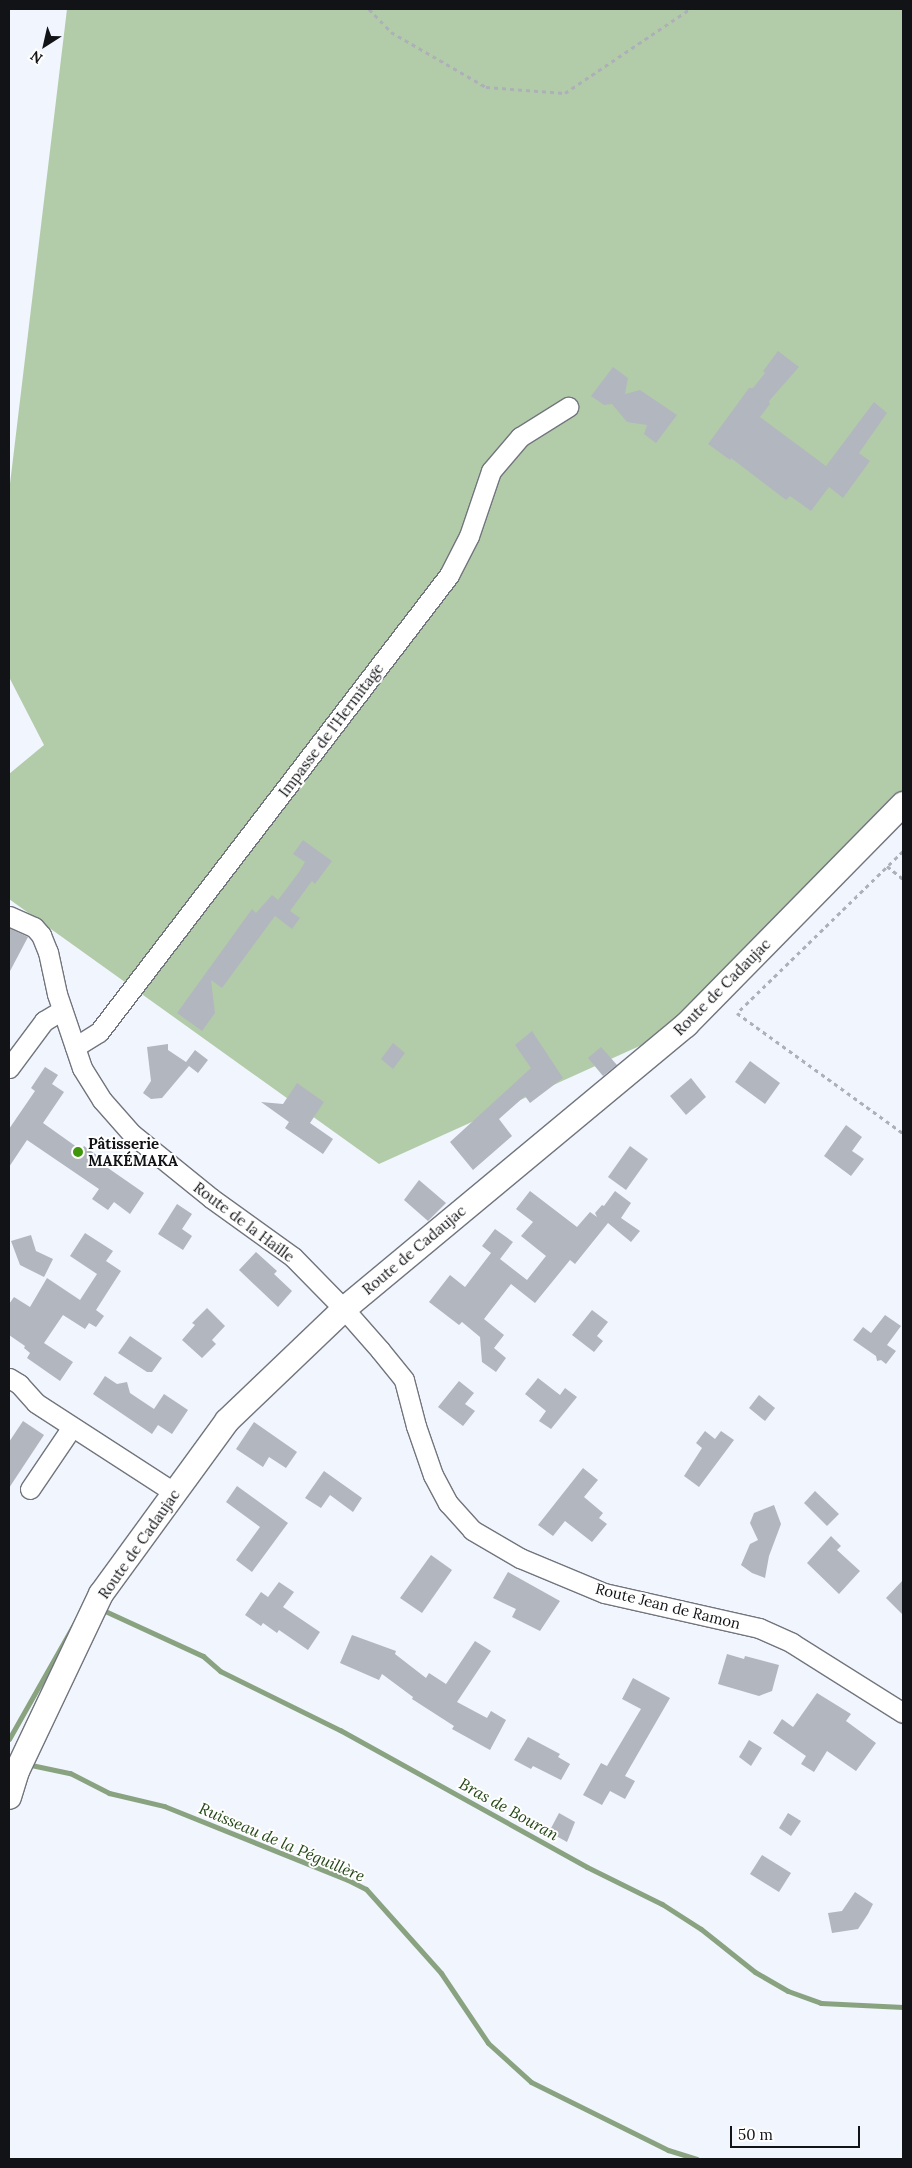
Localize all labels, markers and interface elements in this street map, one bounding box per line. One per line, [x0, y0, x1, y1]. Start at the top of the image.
north arrow [20, 20, 70, 70]
text: N [27, 47, 46, 68]
street label: Impasse de l'Hermitage [275, 660, 387, 800]
street label: Route de Cadaujac [670, 935, 774, 1039]
place label: Pâtisserie MAKÉMAKA [88, 1134, 178, 1169]
marker: Pâtisserie MAKÉMAKA [72, 1146, 84, 1158]
street label: Route de la Haille [190, 1178, 298, 1266]
street label: Route de Cadaujac [359, 1202, 469, 1298]
street label: Route de Cadaujac [95, 1486, 183, 1602]
street label: Route Jean de Ramon [594, 1579, 742, 1633]
water label: Bras de Bouran [456, 1774, 562, 1844]
water label: Ruisseau de la Péguillère [196, 1798, 368, 1886]
scale bar [732, 2116, 862, 2148]
text: 50 m [738, 2125, 773, 2144]

